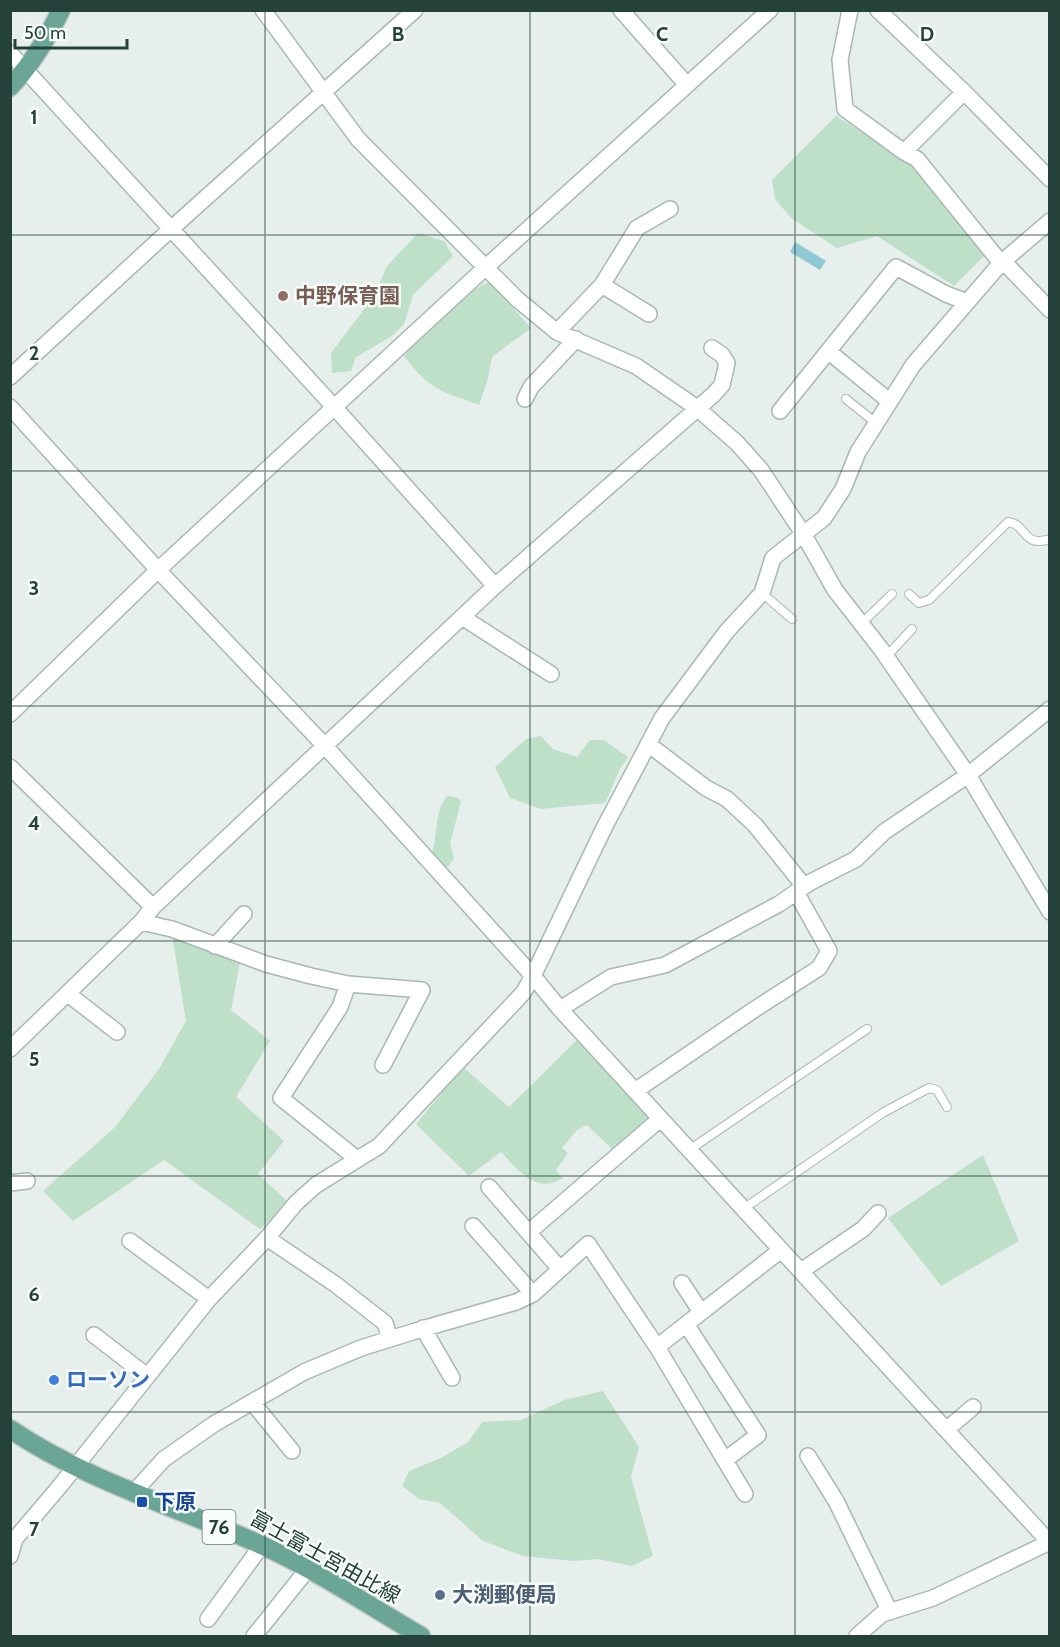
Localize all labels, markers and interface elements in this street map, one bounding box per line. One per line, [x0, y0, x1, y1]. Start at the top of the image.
scale bar [15, 12, 128, 50]
text: 50 m [24, 22, 66, 44]
text: B [392, 22, 404, 46]
text: C [656, 22, 668, 46]
text: D [920, 22, 934, 46]
text: 1 [30, 105, 38, 129]
place label: 中野保育園 [295, 283, 400, 308]
marker: 中野保育園 [276, 289, 290, 303]
text: 2 [29, 341, 39, 365]
text: 3 [29, 576, 39, 600]
text: 4 [28, 811, 40, 835]
text: 5 [29, 1047, 39, 1071]
text: 6 [28, 1282, 40, 1306]
place label: ローソン [66, 1367, 150, 1392]
marker: ローソン [47, 1373, 61, 1387]
place label: 下原 [154, 1489, 196, 1514]
marker: 下原 [135, 1495, 149, 1509]
street label: 富士富士宮由比線 [246, 1505, 405, 1608]
road number: 76 [202, 1510, 236, 1544]
text: 7 [29, 1517, 40, 1541]
place label: 大渕郵便局 [452, 1582, 557, 1607]
marker: 大渕郵便局 [433, 1588, 447, 1602]

